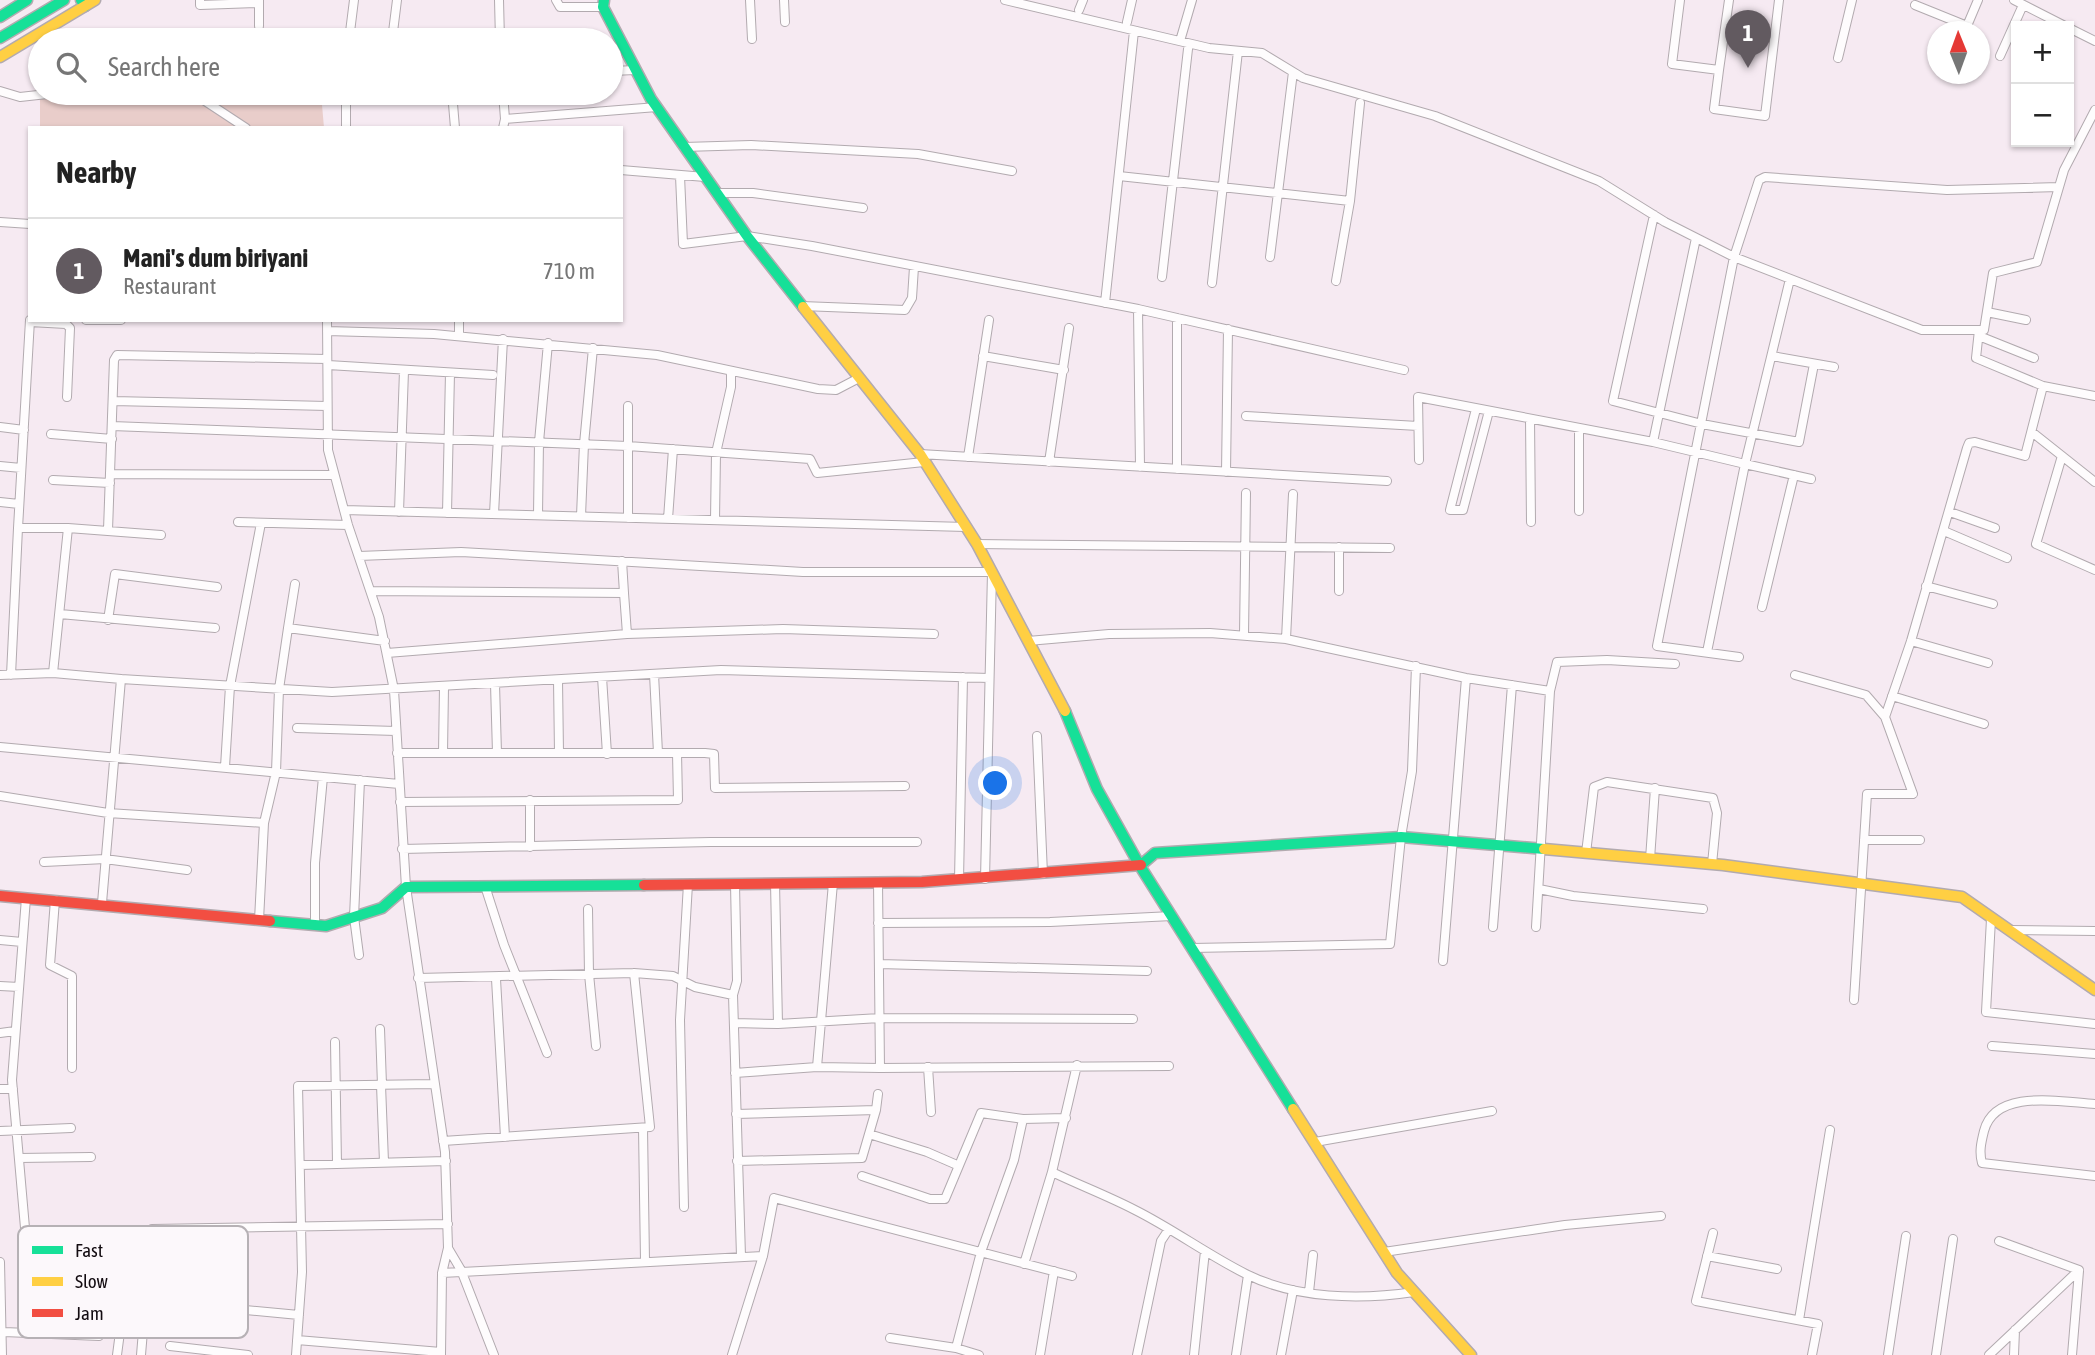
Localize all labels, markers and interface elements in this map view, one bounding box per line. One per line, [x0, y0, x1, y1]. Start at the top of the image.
pin: 1 [1725, 10, 1771, 68]
north arrow [1927, 21, 1990, 84]
map controls [2011, 21, 2074, 147]
button: + [2011, 21, 2074, 84]
search box [28, 28, 623, 105]
icon: search [52, 48, 90, 86]
text: Search here [108, 52, 220, 82]
button: − [2011, 84, 2074, 147]
text: Nearby [56, 155, 136, 189]
text: Mani's dum biriyani [123, 243, 308, 273]
text: 1 [74, 258, 84, 284]
text: 710 m [543, 258, 595, 284]
text: Restaurant [123, 273, 216, 299]
your location [978, 766, 1012, 800]
legend [18, 1226, 248, 1338]
text: Fast [75, 1239, 103, 1261]
text: Slow [75, 1270, 109, 1292]
text: Jam [75, 1302, 104, 1324]

